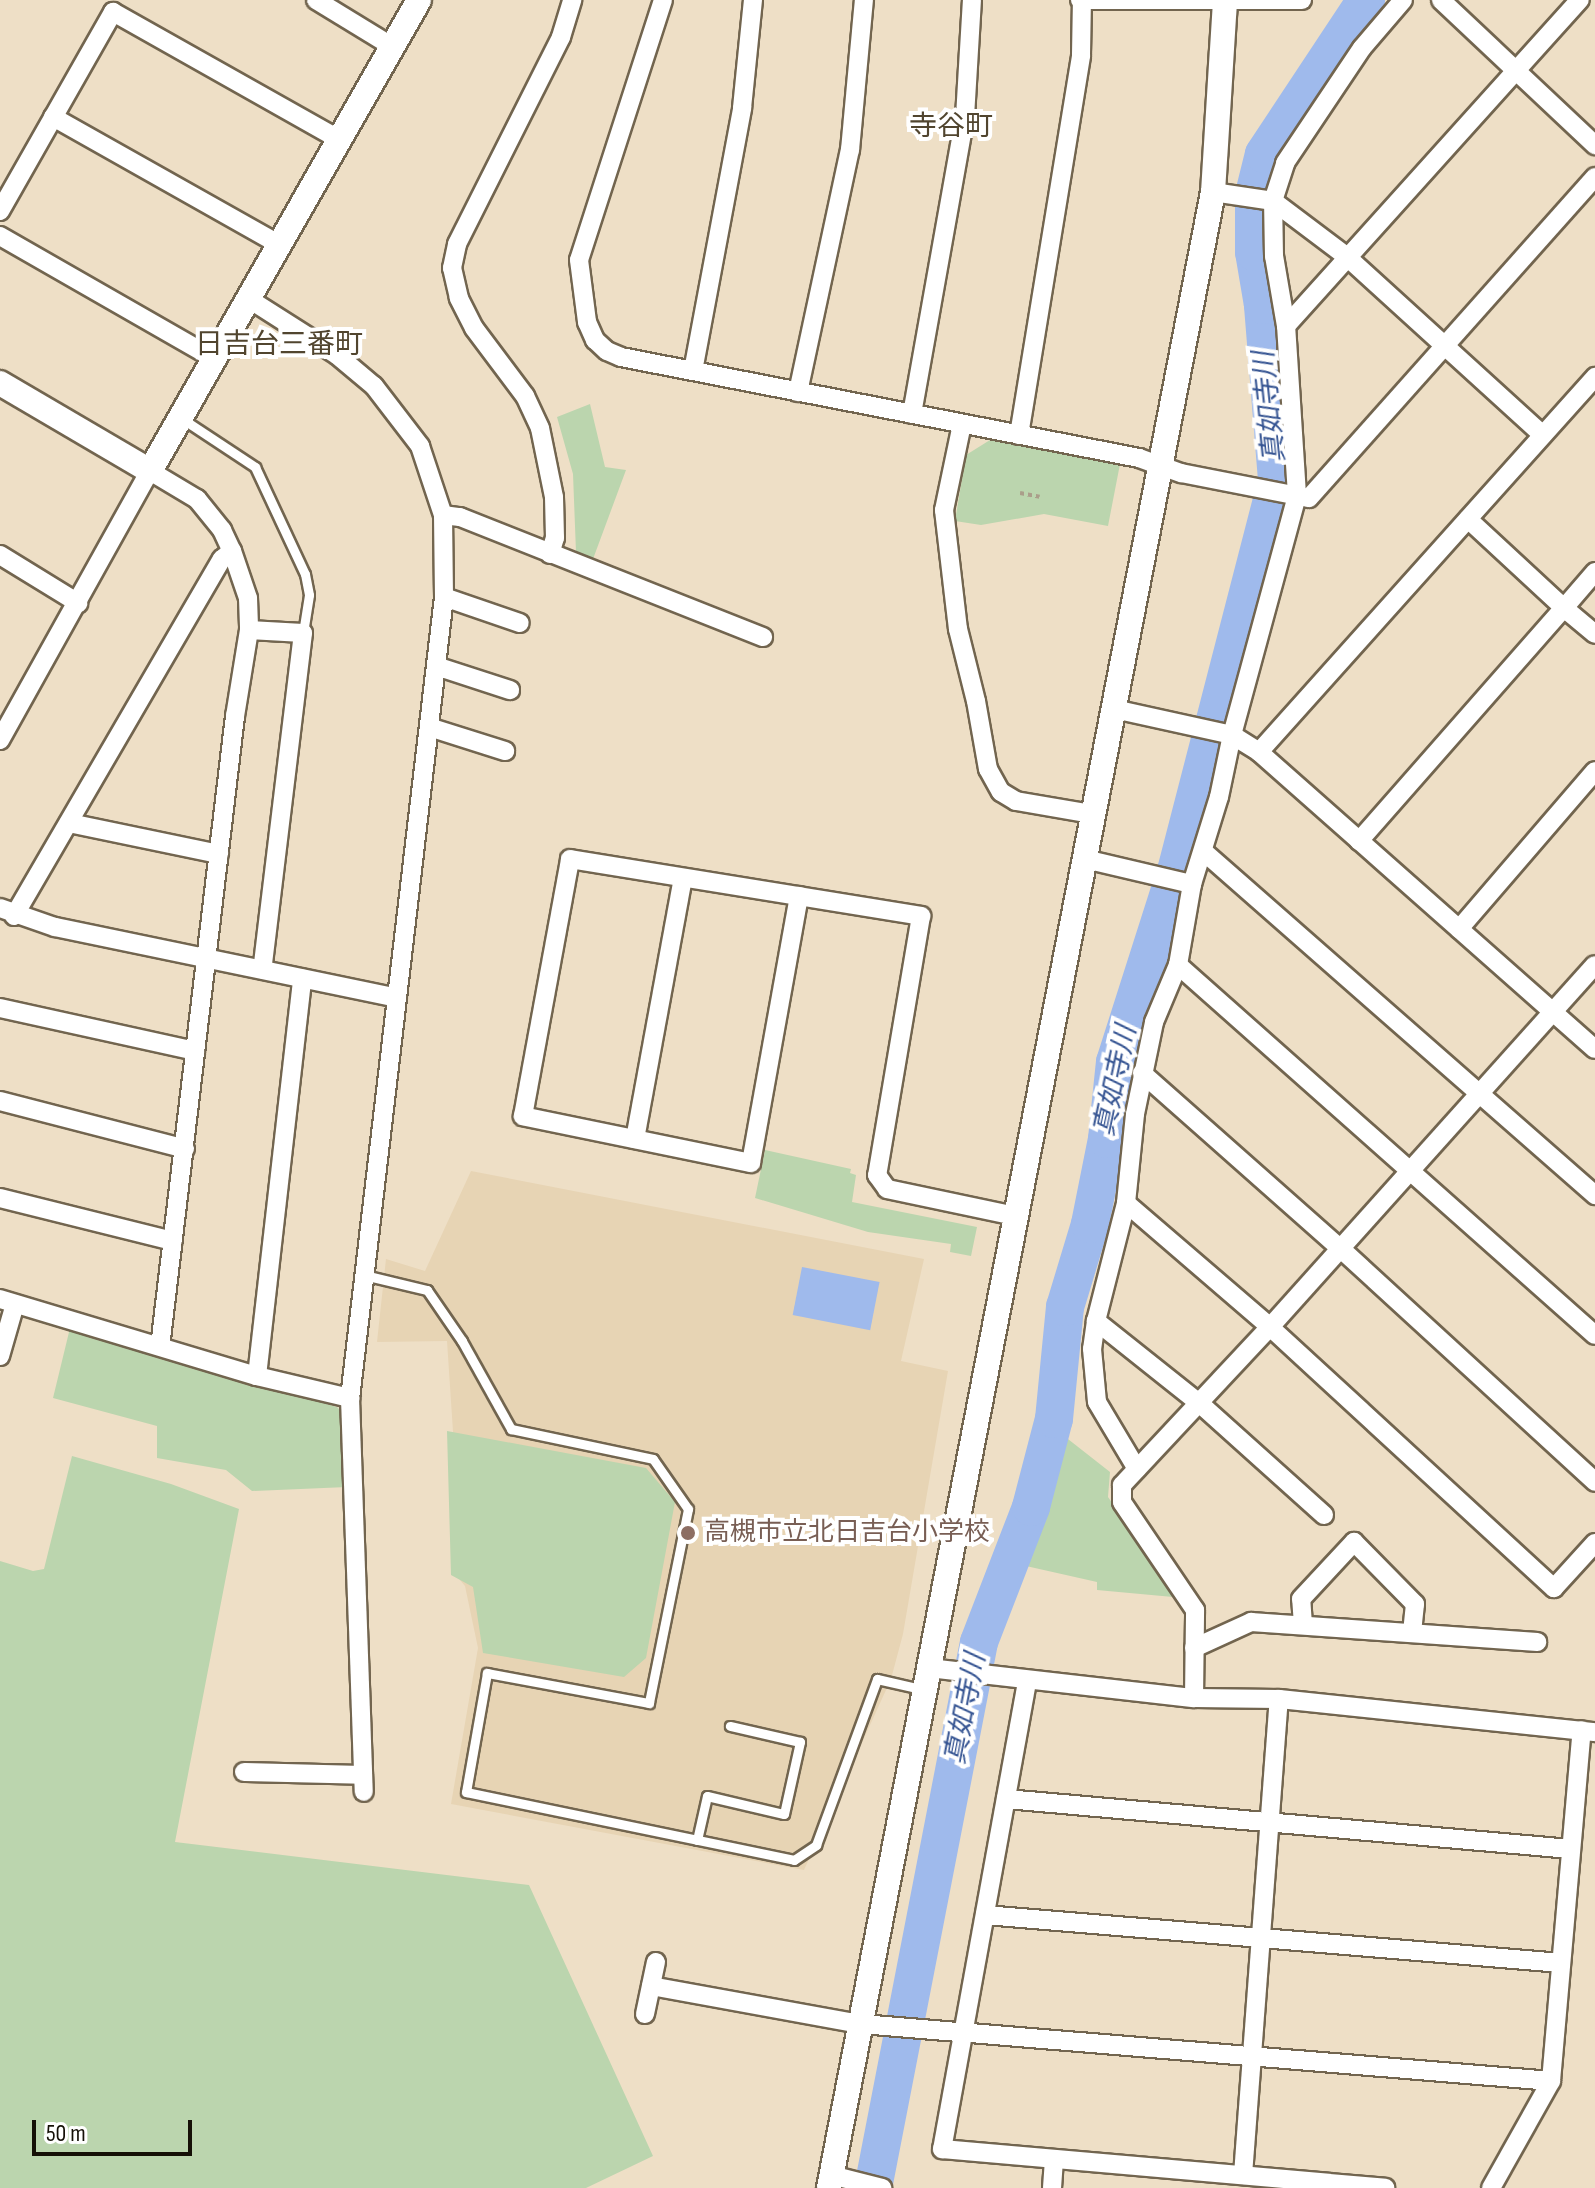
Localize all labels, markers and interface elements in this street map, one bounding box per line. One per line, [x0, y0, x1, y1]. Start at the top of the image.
district label: 寺谷町 [909, 110, 993, 144]
district label: 日吉台三番町 [195, 328, 363, 362]
water label: 真如寺川 [1247, 350, 1293, 464]
water label: 真如寺川 [1088, 1023, 1144, 1139]
place label: 高槻市立北日吉台小学校 [704, 1517, 990, 1549]
marker: 高槻市立北日吉台小学校 [679, 1524, 697, 1542]
water label: 真如寺川 [939, 1651, 993, 1767]
scale bar [36, 2104, 196, 2154]
text: 50 m [46, 2119, 86, 2148]

